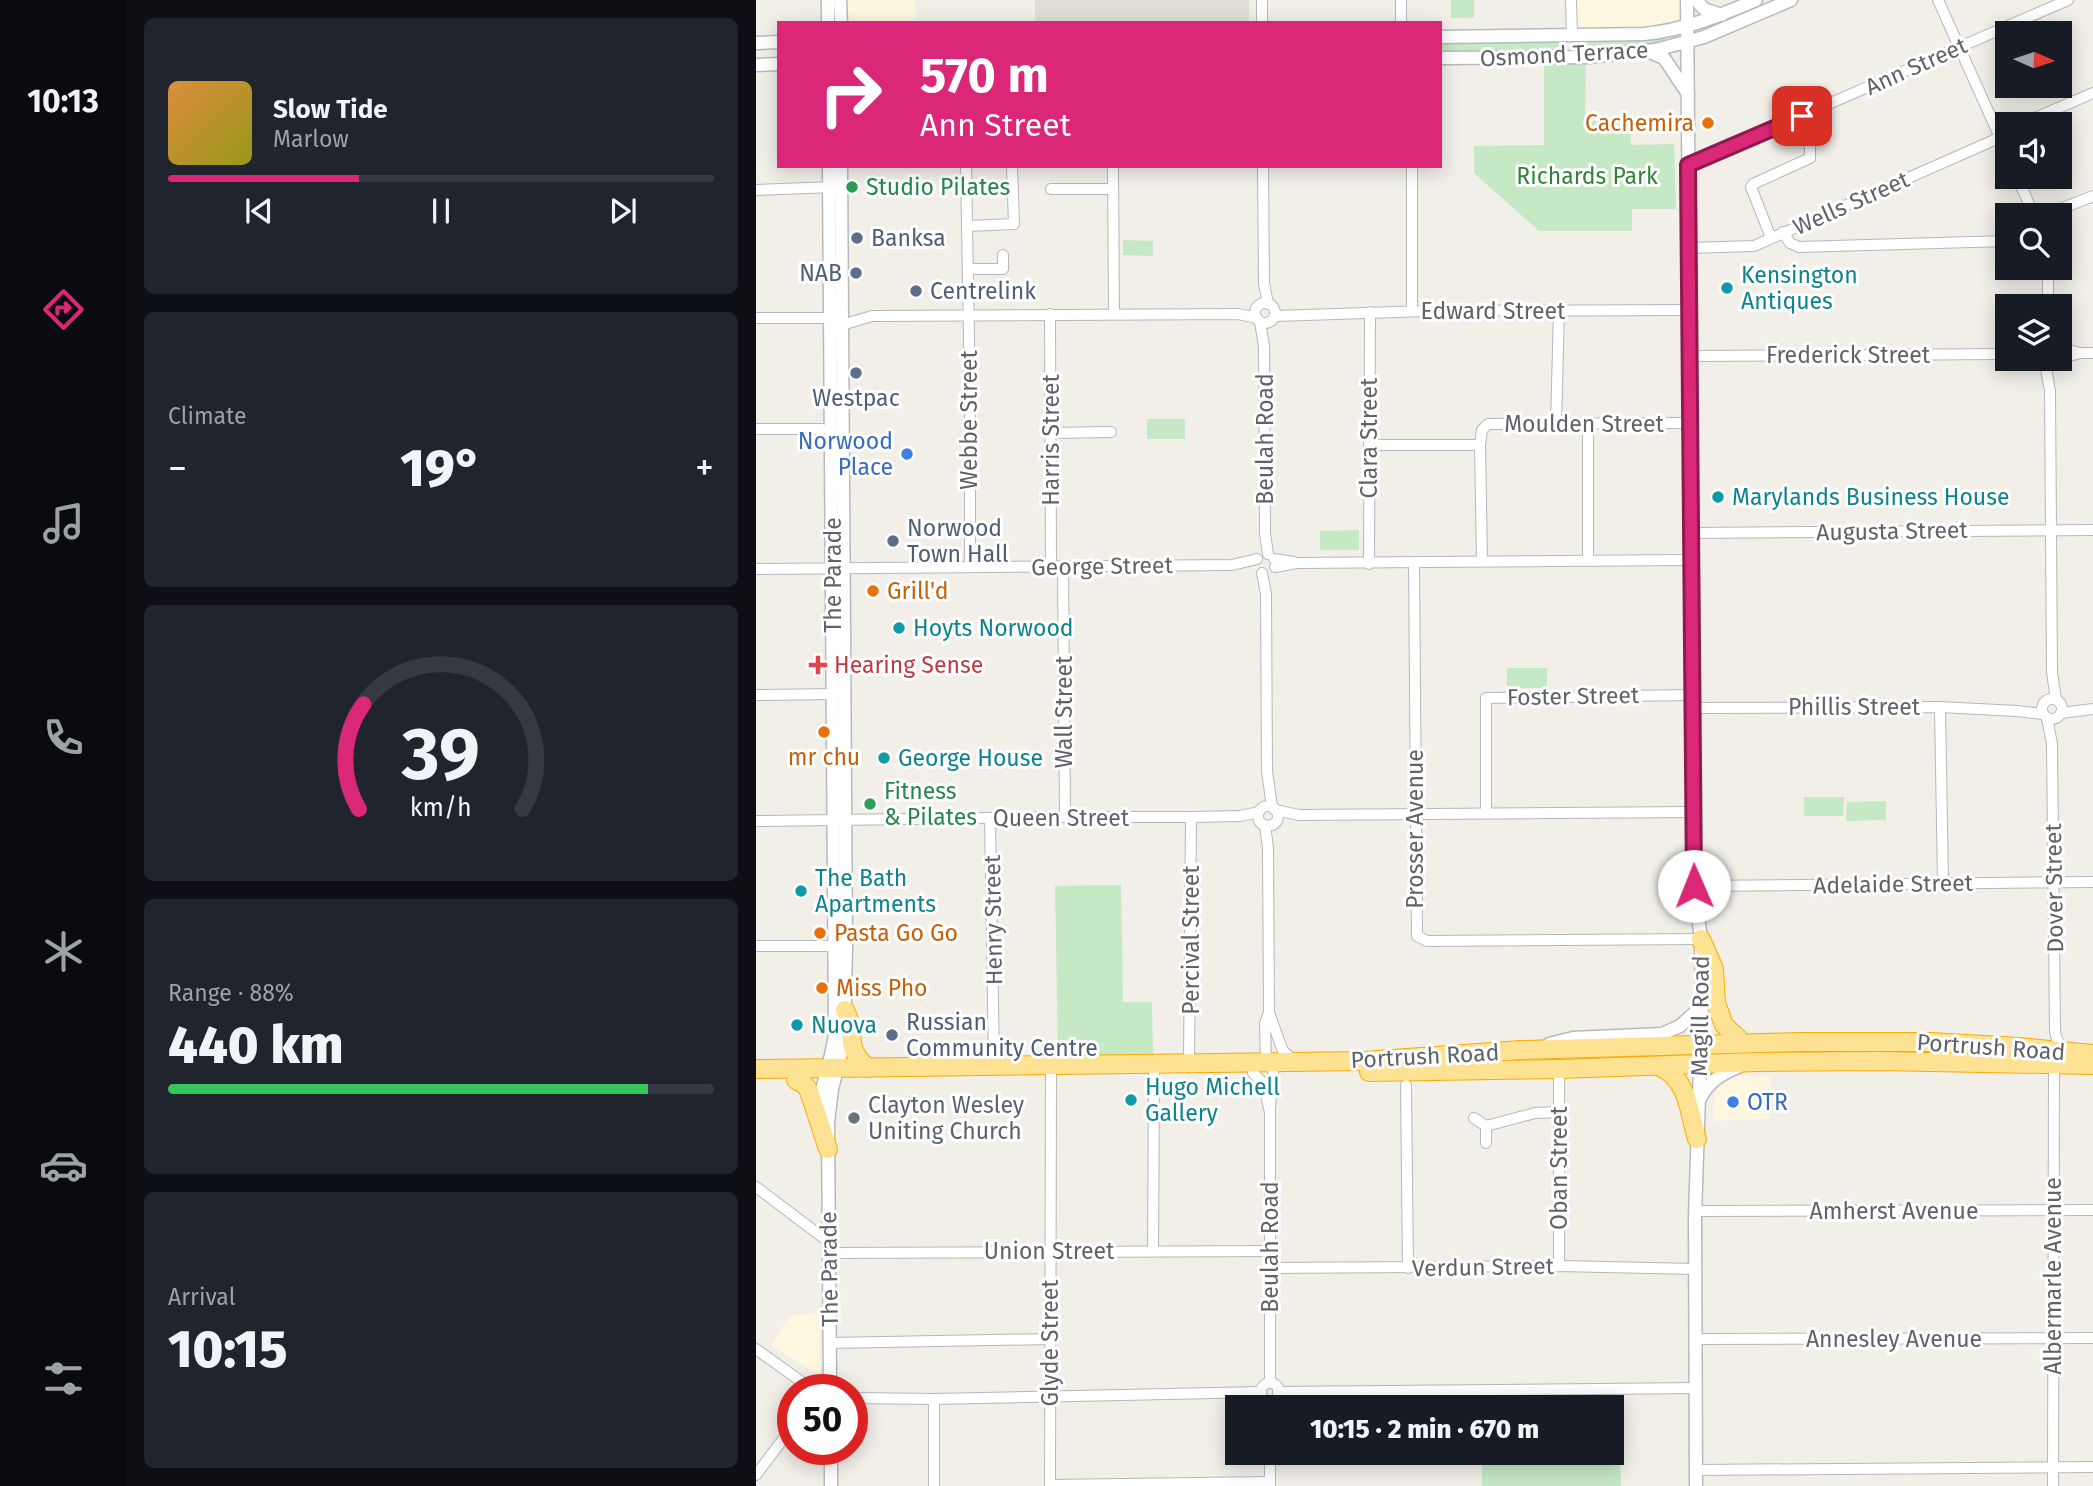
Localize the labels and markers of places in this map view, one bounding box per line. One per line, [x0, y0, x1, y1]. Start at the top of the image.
pin [1772, 86, 1832, 146]
place label: Cachemira [1585, 109, 1694, 137]
marker: Cachemira [1700, 115, 1716, 131]
place label: Studio Pilates [866, 173, 1010, 201]
marker: Studio Pilates [844, 179, 860, 195]
place label: Banksa [871, 224, 946, 252]
marker: Banksa [849, 230, 865, 246]
place label: NAB [799, 259, 842, 287]
place label: Kensington Antiques [1741, 261, 1858, 315]
marker: NAB [848, 265, 864, 281]
place label: Centrelink [930, 277, 1036, 305]
marker: Kensington Antiques [1719, 280, 1735, 296]
marker: Centrelink [908, 283, 924, 299]
marker: Westpac [848, 365, 864, 381]
place label: Westpac [812, 384, 900, 412]
place label: Norwood Place [798, 427, 893, 481]
marker: Norwood Place [899, 446, 915, 462]
place label: Marylands Business House [1732, 483, 2010, 511]
marker: Marylands Business House [1710, 489, 1726, 505]
place label: Norwood Town Hall [907, 514, 1009, 568]
marker: Norwood Town Hall [885, 533, 901, 549]
place label: Grill'd [887, 577, 949, 605]
marker: Grill'd [865, 583, 881, 599]
place label: Hoyts Norwood [913, 614, 1074, 642]
marker: Hoyts Norwood [891, 620, 907, 636]
place label: Hearing Sense [834, 651, 983, 679]
marker: Hearing Sense [808, 655, 828, 675]
marker: mr chu [816, 724, 832, 740]
place label: mr chu [788, 743, 860, 771]
place label: George House [898, 744, 1043, 772]
marker: George House [876, 750, 892, 766]
place label: Fitness & Pilates [884, 777, 977, 831]
marker: Fitness & Pilates [862, 796, 878, 812]
place label: The Bath Apartments [815, 864, 936, 918]
marker: The Bath Apartments [793, 883, 809, 899]
place label: Pasta Go Go [834, 919, 958, 947]
marker: Pasta Go Go [812, 925, 828, 941]
place label: Miss Pho [836, 974, 928, 1002]
marker: Miss Pho [814, 980, 830, 996]
place label: Russian Community Centre [906, 1008, 1098, 1062]
place label: Nuova [811, 1011, 877, 1039]
marker: Nuova [789, 1017, 805, 1033]
marker: Russian Community Centre [884, 1027, 900, 1043]
place label: Hugo Michell Gallery [1145, 1073, 1280, 1127]
place label: OTR [1747, 1088, 1788, 1116]
place label: Clayton Wesley Uniting Church [868, 1091, 1025, 1145]
marker: Hugo Michell Gallery [1123, 1092, 1139, 1108]
marker: OTR [1725, 1094, 1741, 1110]
marker: Clayton Wesley Uniting Church [846, 1110, 862, 1126]

